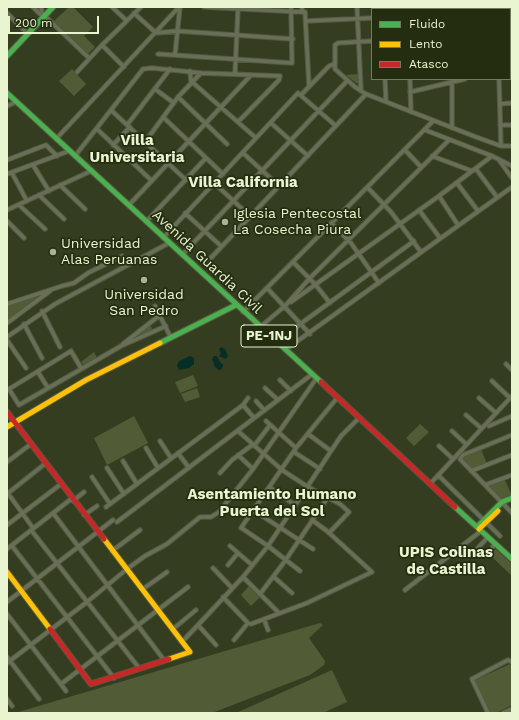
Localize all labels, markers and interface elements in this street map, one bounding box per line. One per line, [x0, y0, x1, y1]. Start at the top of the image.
scale bar [10, 8, 101, 34]
legend [371, 8, 511, 80]
text: 200 m [15, 16, 52, 30]
text: Fluido [409, 17, 445, 31]
text: Lento [409, 37, 443, 51]
text: Atasco [409, 57, 449, 71]
district label: Villa Universitaria [90, 132, 184, 167]
district label: Villa California [188, 174, 298, 192]
place label: Iglesia Pentecostal La Cosecha Piura [233, 206, 361, 238]
street label: Avenida Guardia Civil [149, 207, 265, 317]
marker: Iglesia Pentecostal La Cosecha Piura [220, 217, 230, 227]
place label: Universidad Alas Peruanas [61, 236, 157, 268]
marker: Universidad Alas Peruanas [48, 247, 58, 257]
marker: Universidad San Pedro [139, 275, 149, 285]
place label: Universidad San Pedro [104, 287, 184, 320]
road number: PE-1NJ [241, 325, 297, 347]
district label: Asentamiento Humano Puerta del Sol [187, 486, 357, 521]
district label: UPIS Colinas de Castilla [399, 544, 493, 579]

